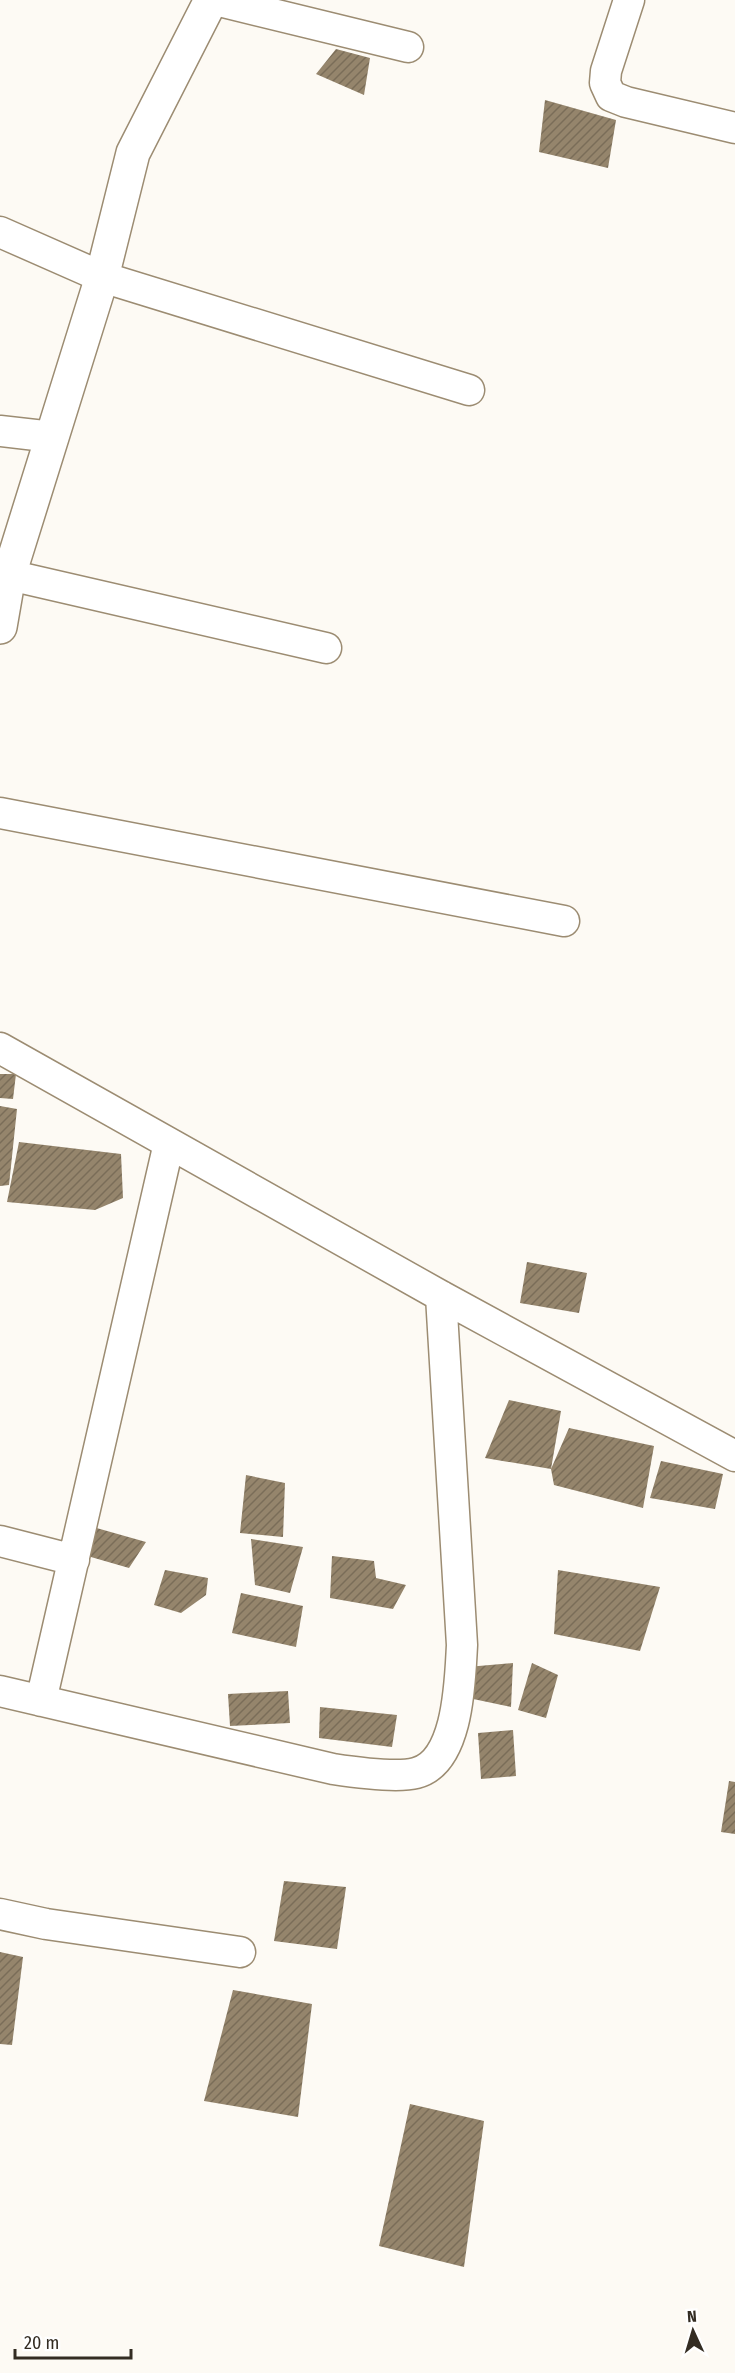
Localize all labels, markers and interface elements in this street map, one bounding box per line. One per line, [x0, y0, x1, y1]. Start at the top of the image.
north arrow [663, 2301, 723, 2361]
text: N [687, 2307, 697, 2326]
scale bar [15, 2322, 130, 2360]
text: 20 m [24, 2332, 59, 2354]

